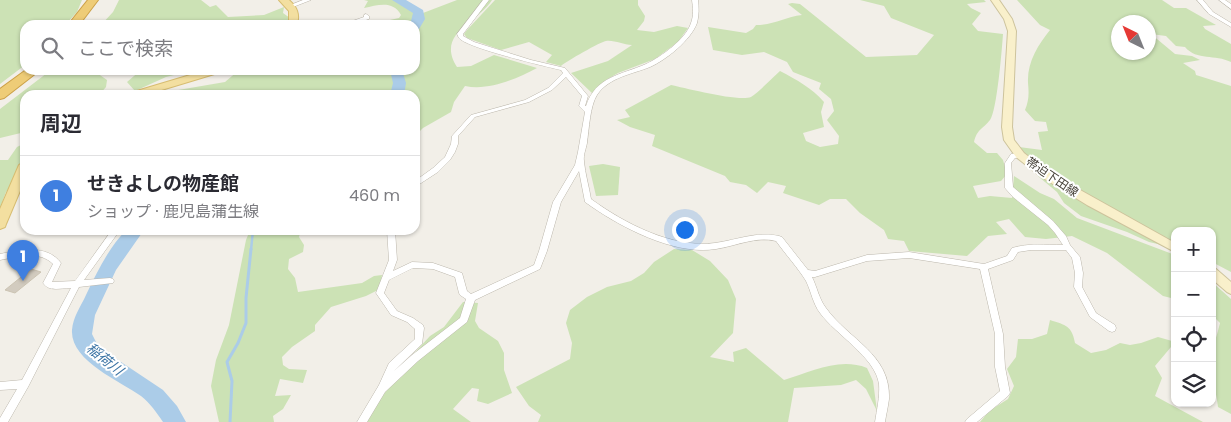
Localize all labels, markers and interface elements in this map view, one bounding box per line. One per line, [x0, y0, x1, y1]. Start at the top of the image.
north arrow [1111, 15, 1156, 60]
search box [20, 20, 420, 75]
icon: search [38, 34, 66, 62]
text: ここで検索 [78, 35, 173, 62]
text: 周辺 [40, 109, 82, 138]
street label: 帯迫下田線 [1023, 153, 1082, 200]
text: せきよしの物産館 [87, 170, 239, 197]
text: 1 [53, 184, 59, 207]
text: 460 m [349, 184, 400, 207]
text: ショップ · 鹿児島蒲生線 [87, 200, 259, 223]
your location [672, 217, 698, 243]
map controls [1171, 227, 1216, 407]
button: + [1171, 227, 1216, 272]
pin: 1 [7, 240, 39, 281]
button: − [1171, 272, 1216, 317]
button: locate [1171, 317, 1216, 362]
water label: 稲荷川 [82, 338, 129, 381]
button: layers [1171, 362, 1216, 407]

